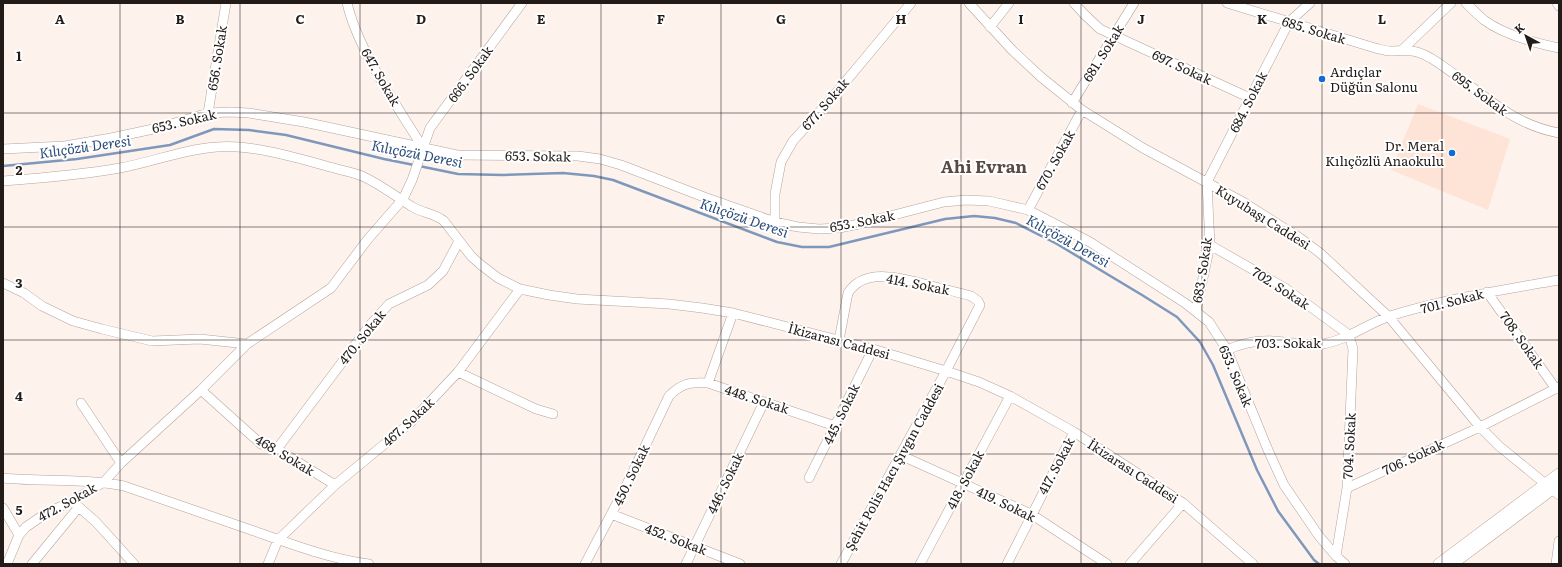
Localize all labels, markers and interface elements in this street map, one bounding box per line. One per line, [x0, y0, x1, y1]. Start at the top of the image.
text: A [55, 9, 65, 28]
text: B [176, 9, 185, 28]
text: C [295, 9, 305, 28]
text: D [416, 9, 426, 28]
text: E [537, 9, 546, 28]
text: F [657, 9, 665, 28]
text: G [776, 9, 786, 28]
text: H [896, 9, 907, 28]
text: I [1018, 9, 1024, 28]
text: J [1137, 9, 1145, 28]
text: K [1257, 9, 1268, 28]
text: L [1378, 9, 1386, 28]
street label: 685. Sokak [1280, 11, 1349, 49]
north arrow [1506, 16, 1546, 56]
text: K [1510, 18, 1528, 36]
street label: 681. Sokak [1077, 19, 1128, 85]
street label: 656. Sokak [202, 23, 231, 92]
street label: 666. Sokak [443, 41, 497, 106]
street label: 647. Sokak [357, 44, 406, 110]
street label: 697. Sokak [1149, 44, 1216, 89]
text: 1 [16, 46, 22, 65]
place label: Ardıçlar Düğün Salonu [1330, 62, 1418, 96]
street label: 695. Sokak [1448, 66, 1513, 120]
street label: 684. Sokak [1224, 67, 1272, 136]
street label: 677. Sokak [797, 73, 853, 134]
marker: Ardıçlar Düğün Salonu [1317, 74, 1327, 84]
street label: 653. Sokak [150, 104, 219, 137]
street label: 670. Sokak [1030, 125, 1079, 193]
water label: Kılıçözü Deresi [38, 130, 133, 162]
water label: Kılıçözü Deresi [370, 134, 465, 172]
place label: Dr. Meral Kılıçözlü Anaokulu [1325, 136, 1445, 170]
street label: 653. Sokak [505, 145, 572, 166]
marker: Dr. Meral Kılıçözlü Anaokulu [1447, 148, 1457, 158]
district label: Ahi Evran [941, 153, 1027, 178]
text: 2 [16, 160, 23, 179]
street label: Kuyubaşı Caddesi [1212, 180, 1315, 254]
water label: Kılıçözü Deresi [697, 193, 792, 242]
street label: 653. Sokak [828, 205, 897, 236]
water label: Kılıçözü Deresi [1023, 209, 1115, 272]
street label: 683. Sokak [1187, 235, 1216, 304]
street label: 702. Sokak [1249, 262, 1315, 314]
street label: 414. Sokak [885, 268, 952, 299]
text: 3 [15, 273, 23, 292]
street label: 701. Sokak [1418, 283, 1486, 318]
street label: 470. Sokak [334, 304, 390, 368]
street label: 708. Sokak [1496, 307, 1550, 373]
street label: İkizarası Caddesi [786, 318, 893, 363]
street label: 703. Sokak [1255, 333, 1322, 352]
street label: 653. Sokak [1215, 342, 1258, 411]
street label: 448. Sokak [723, 379, 793, 418]
street label: 445. Sokak [818, 379, 864, 448]
street label: Şehit Polis Hacı Şıvgın Caddesi [840, 379, 948, 554]
text: 4 [15, 386, 23, 405]
street label: 467. Sokak [378, 392, 438, 451]
street label: 704. Sokak [1337, 411, 1360, 480]
street label: 468. Sokak [252, 429, 319, 480]
street label: 417. Sokak [1033, 433, 1079, 498]
street label: İkizarası Caddesi [1084, 434, 1183, 507]
street label: 706. Sokak [1379, 434, 1448, 479]
street label: 450. Sokak [607, 440, 654, 509]
street label: 418. Sokak [941, 446, 989, 513]
street label: 446. Sokak [701, 448, 748, 517]
street label: 472. Sokak [34, 477, 101, 526]
street label: 419. Sokak [973, 481, 1040, 527]
text: 5 [15, 500, 23, 519]
street label: 452. Sokak [642, 518, 711, 559]

